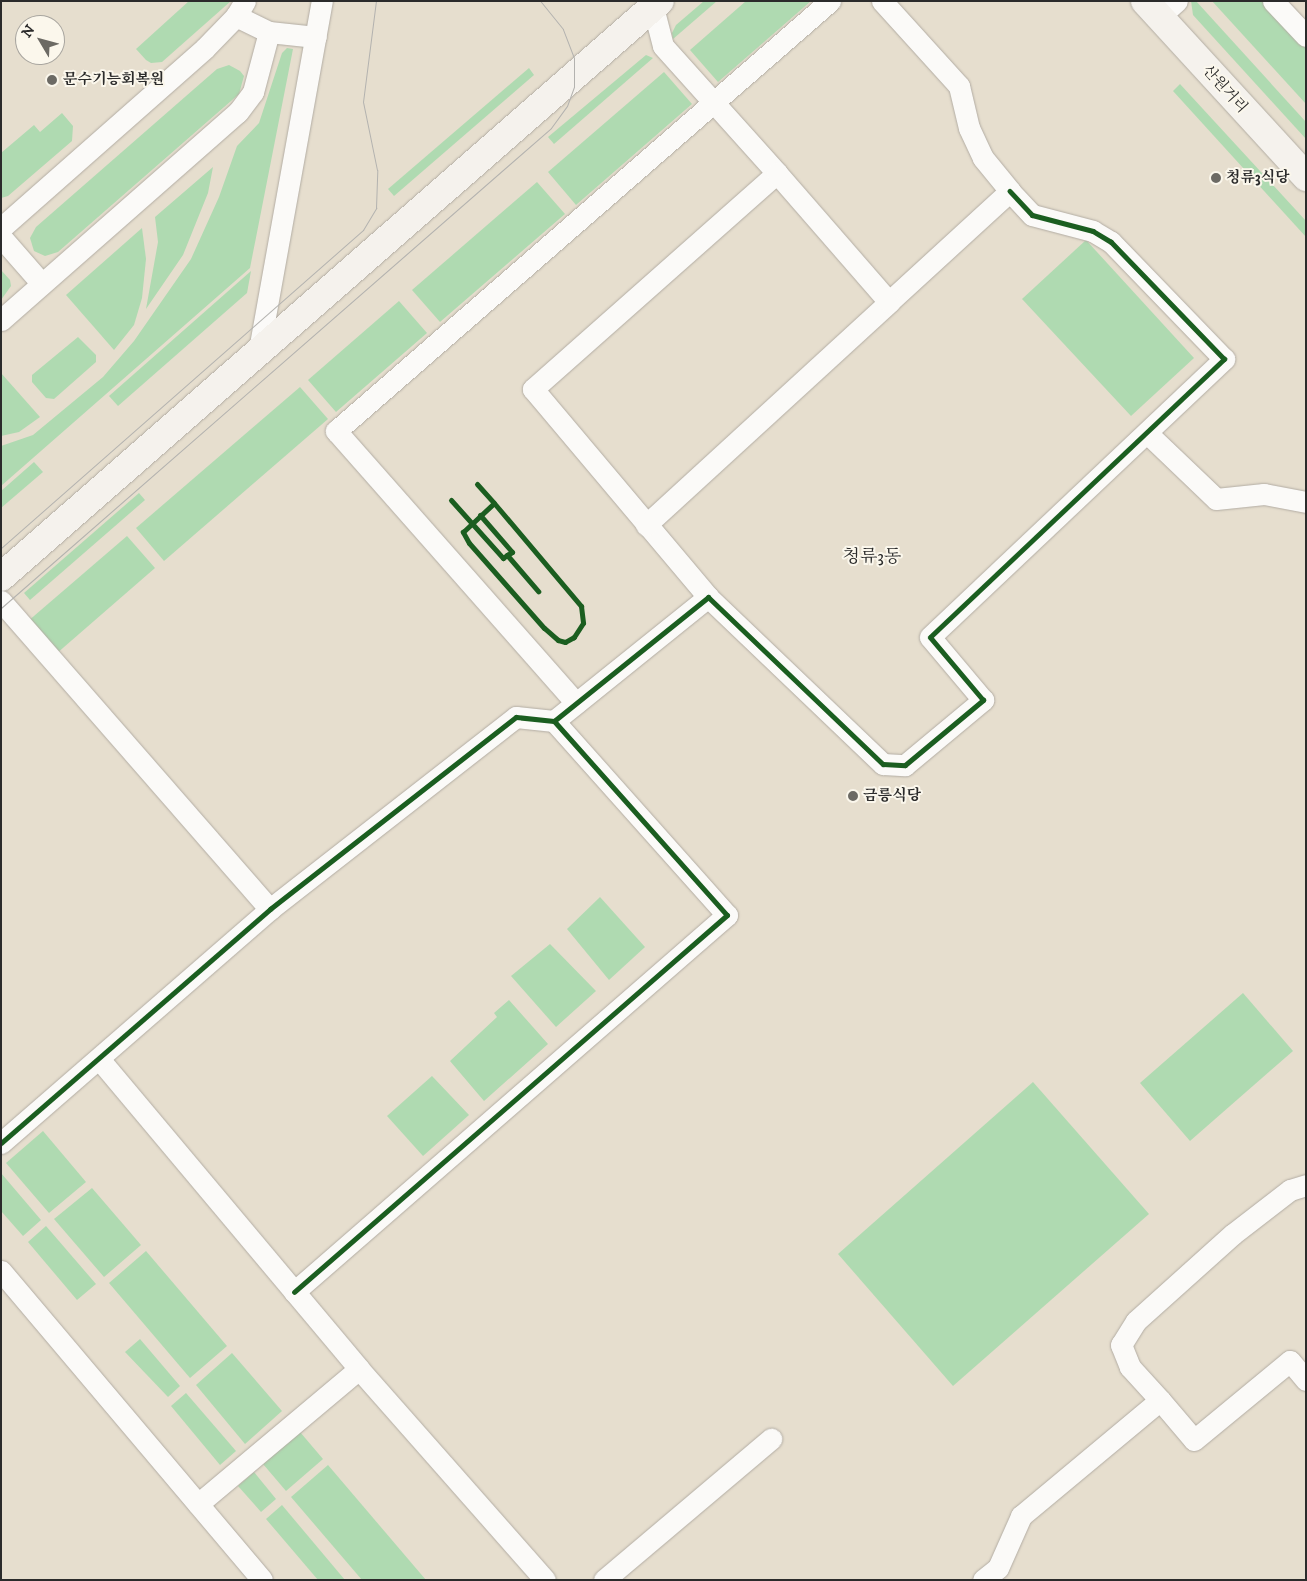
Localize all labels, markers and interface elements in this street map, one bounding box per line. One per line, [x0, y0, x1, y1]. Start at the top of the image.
north arrow [15, 15, 65, 65]
text: N [18, 22, 39, 42]
street label: 산원거리 [1199, 61, 1251, 117]
place label: 문수기능회복원 [63, 71, 164, 89]
marker: 문수기능회복원 [45, 73, 59, 87]
place label: 청류3식당 [1226, 169, 1290, 187]
marker: 청류3식당 [1210, 172, 1222, 184]
district label: 청류3동 [843, 546, 901, 568]
place label: 금릉식당 [863, 787, 921, 805]
marker: 금릉식당 [847, 790, 859, 802]

